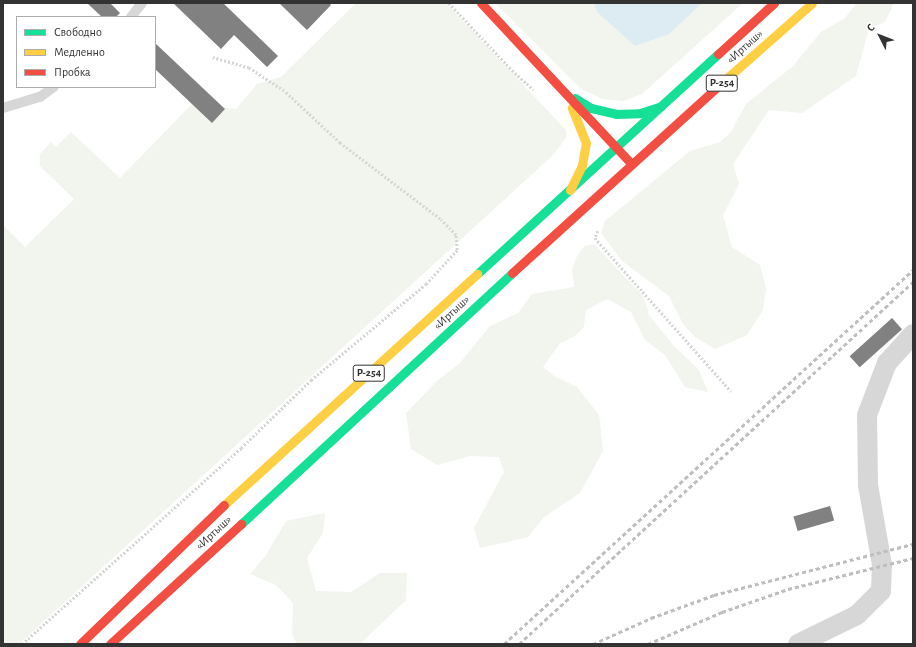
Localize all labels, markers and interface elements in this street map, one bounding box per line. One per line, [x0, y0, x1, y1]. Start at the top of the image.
legend [16, 16, 156, 88]
north arrow [860, 16, 900, 56]
text: С [865, 22, 877, 34]
text: Свободно [54, 26, 102, 38]
street label: «Иртыш» [724, 27, 766, 67]
text: Медленно [54, 46, 105, 58]
text: Пробка [54, 66, 91, 78]
road number: Р-254 [705, 74, 739, 92]
street label: «Иртыш» [431, 293, 473, 333]
road number: Р-254 [352, 364, 386, 382]
street label: «Иртыш» [193, 513, 235, 553]

